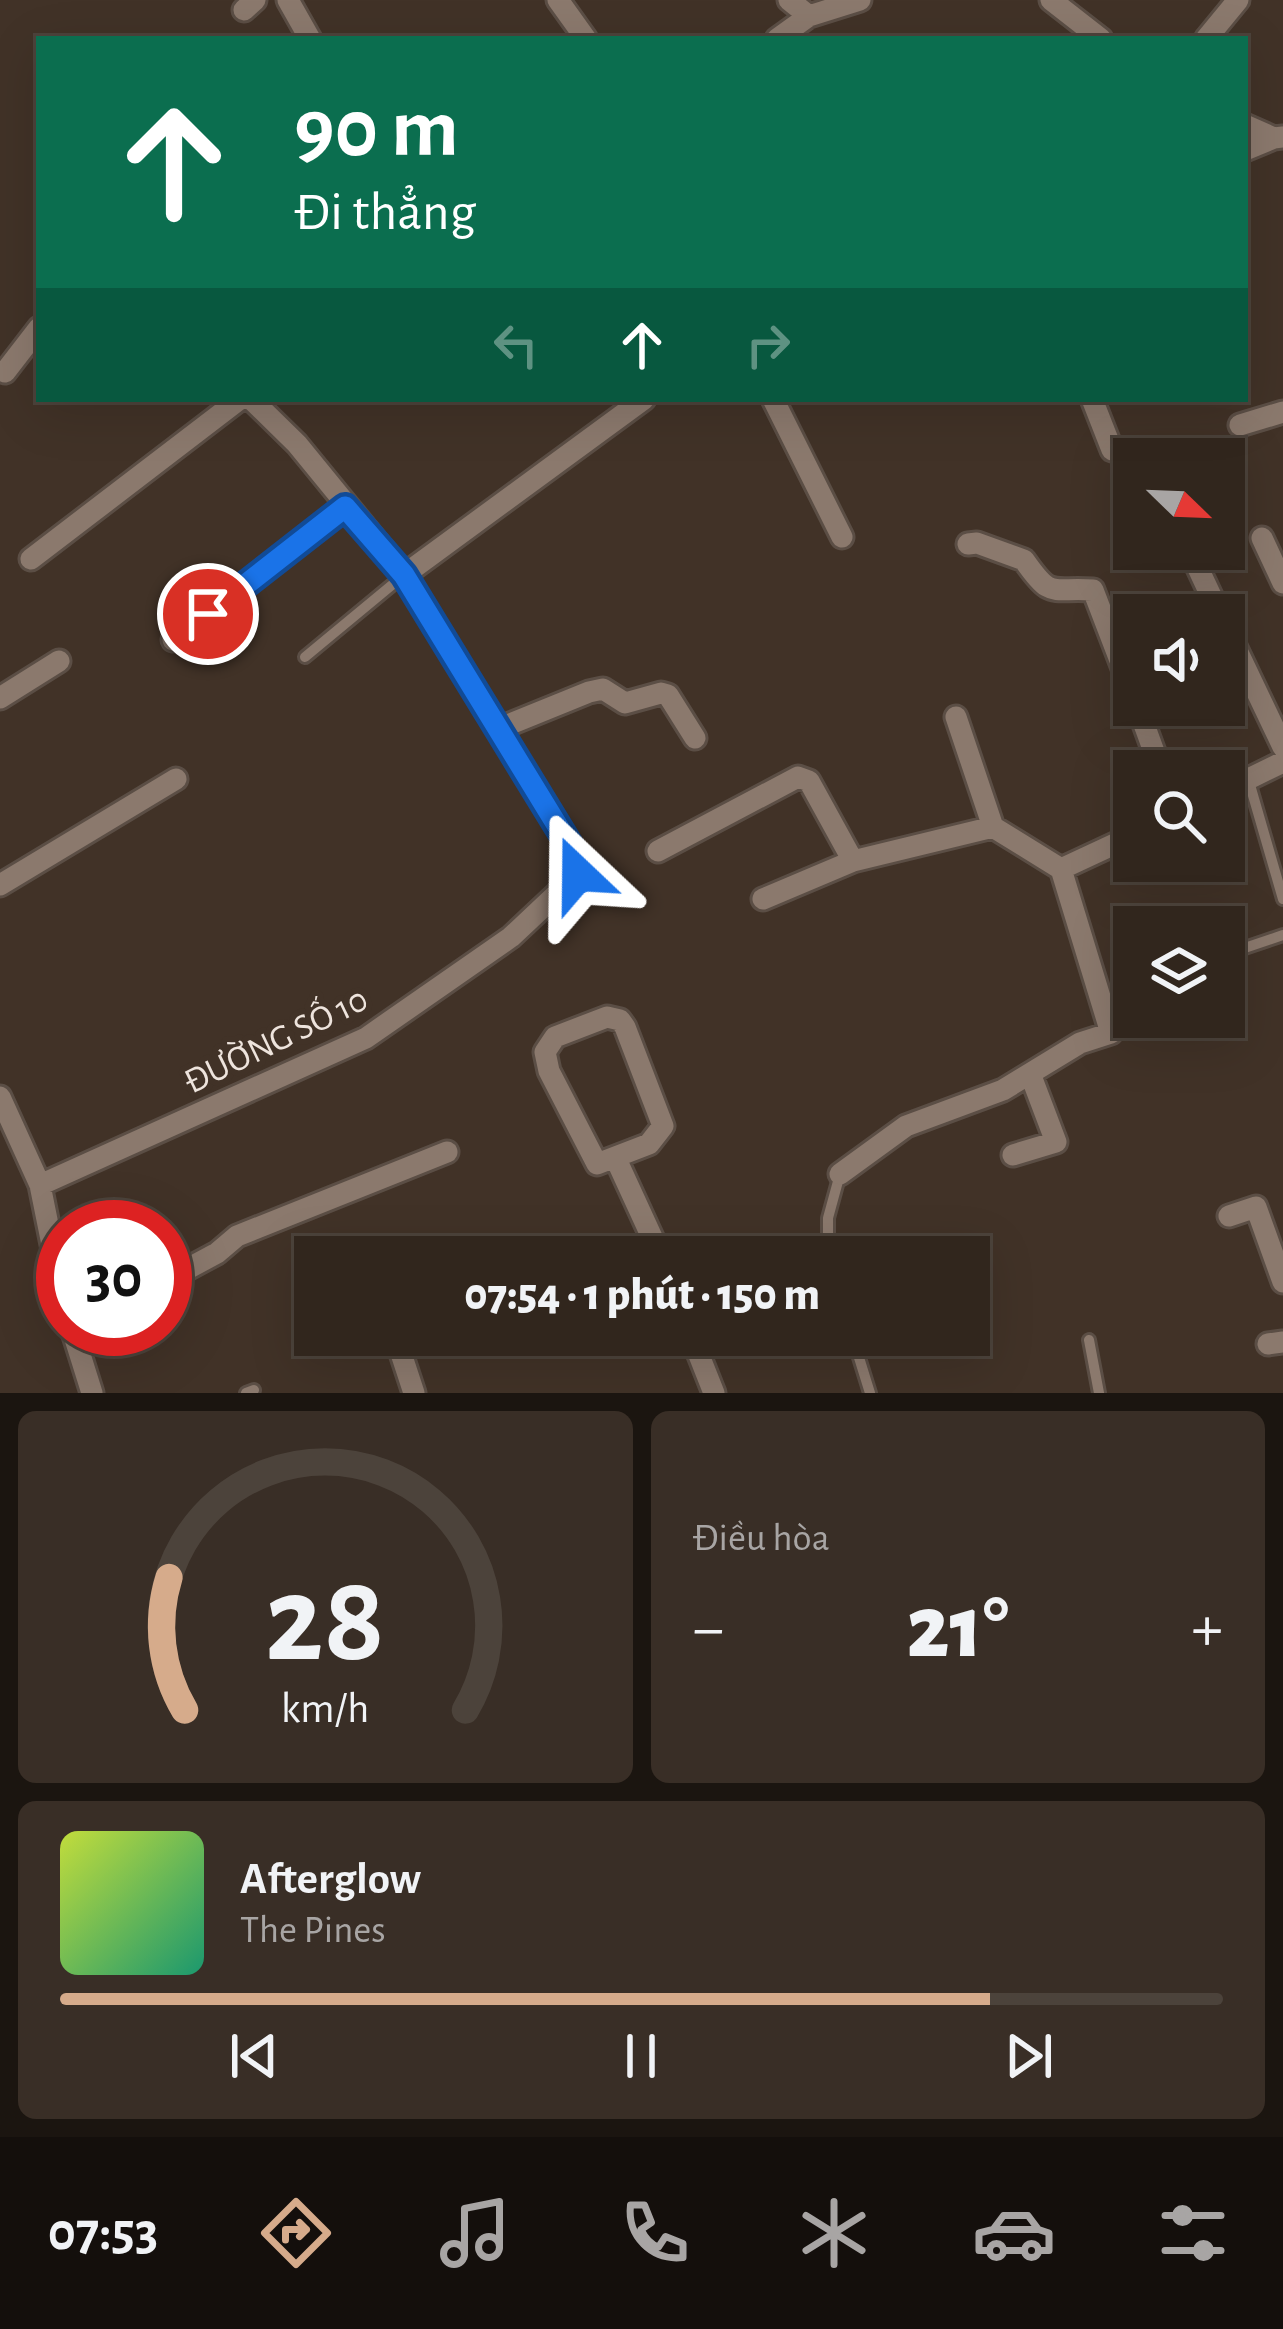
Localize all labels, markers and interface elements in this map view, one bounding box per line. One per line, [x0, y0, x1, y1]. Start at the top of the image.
icon: ahead [96, 84, 252, 240]
text: 90 m [294, 88, 459, 172]
text: Đi thẳng [294, 186, 476, 240]
icon: left [483, 312, 549, 378]
icon: ahead [609, 312, 675, 378]
icon: right [735, 312, 801, 378]
north arrow [1113, 438, 1245, 570]
map controls [1113, 438, 1245, 1038]
pin [157, 563, 259, 665]
icon: arrive [175, 581, 241, 647]
button: sound [1113, 594, 1245, 726]
button: search [1113, 750, 1245, 882]
position arrow [515, 811, 641, 937]
button: layers [1113, 906, 1245, 1038]
street label: ĐƯỜNG SỐ 10 [176, 976, 373, 1101]
speed limit sign: 30 [36, 1200, 192, 1356]
text: 07:54 · 1 phút · 150 m [464, 1273, 820, 1318]
text: Điều hòa [693, 1519, 830, 1558]
text: 28 [265, 1559, 385, 1684]
text: 21° [906, 1584, 1009, 1674]
text: − [693, 1596, 724, 1662]
text: + [1191, 1596, 1223, 1662]
text: km/h [281, 1688, 369, 1731]
text: Afterglow [240, 1857, 421, 1902]
text: The Pines [240, 1911, 386, 1950]
icon: previous [221, 2023, 287, 2089]
icon: pause [608, 2023, 674, 2089]
icon: next [996, 2023, 1062, 2089]
icon: directions [254, 2191, 338, 2275]
icon: music [433, 2191, 517, 2275]
icon: phone [613, 2191, 697, 2275]
icon: climate [792, 2191, 876, 2275]
icon: car [972, 2191, 1056, 2275]
icon: filters [1151, 2191, 1235, 2275]
text: 07:53 [48, 2206, 158, 2260]

